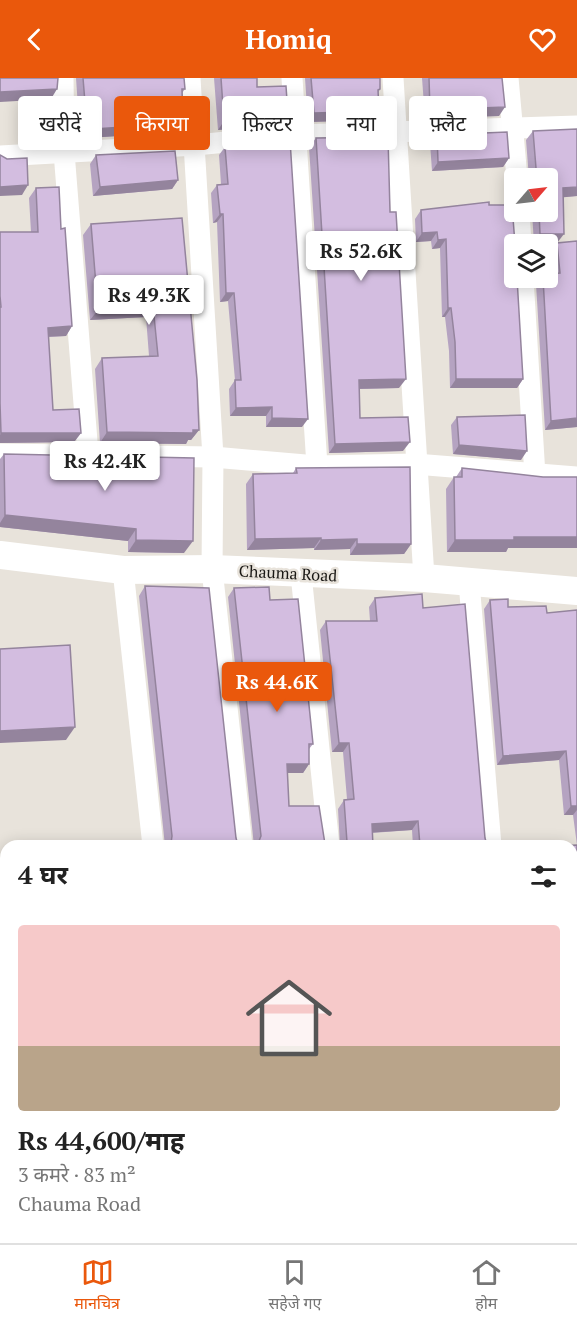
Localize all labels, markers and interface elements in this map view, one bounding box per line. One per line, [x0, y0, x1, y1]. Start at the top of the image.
text: Homiq [245, 21, 332, 57]
icon: back [18, 23, 51, 56]
icon: heart [526, 23, 559, 56]
chip: खरीदें [18, 96, 102, 150]
chip: किराया [114, 96, 210, 150]
chip: फ़िल्टर [222, 96, 314, 150]
chip: नया [326, 96, 397, 150]
chip: फ़्लैट [409, 96, 487, 150]
north arrow [504, 168, 558, 222]
map controls [504, 168, 558, 288]
pin: Rs 52.6K [299, 231, 423, 282]
button: layers [504, 234, 558, 288]
text: Rs 52.6K [320, 237, 402, 264]
pin: Rs 49.3K [87, 275, 211, 326]
text: Rs 49.3K [108, 281, 190, 308]
pin: Rs 42.4K [43, 441, 167, 492]
text: Rs 42.4K [64, 447, 146, 474]
street label: Chauma Road [238, 559, 338, 587]
pin: Rs 44.6K [215, 662, 339, 713]
text: Rs 44.6K [236, 668, 318, 695]
text: 4 घर [18, 857, 68, 891]
icon: filters [527, 860, 560, 893]
icon: home [235, 964, 343, 1072]
text: Rs 44,600/माह [18, 1123, 185, 1157]
text: 3 कमरे · 83 m² [18, 1161, 136, 1188]
text: Chauma Road [18, 1190, 141, 1217]
tab: मानचित्र [74, 1256, 120, 1316]
tab: सहेजे गए [268, 1256, 321, 1316]
tab: होम [470, 1256, 503, 1316]

